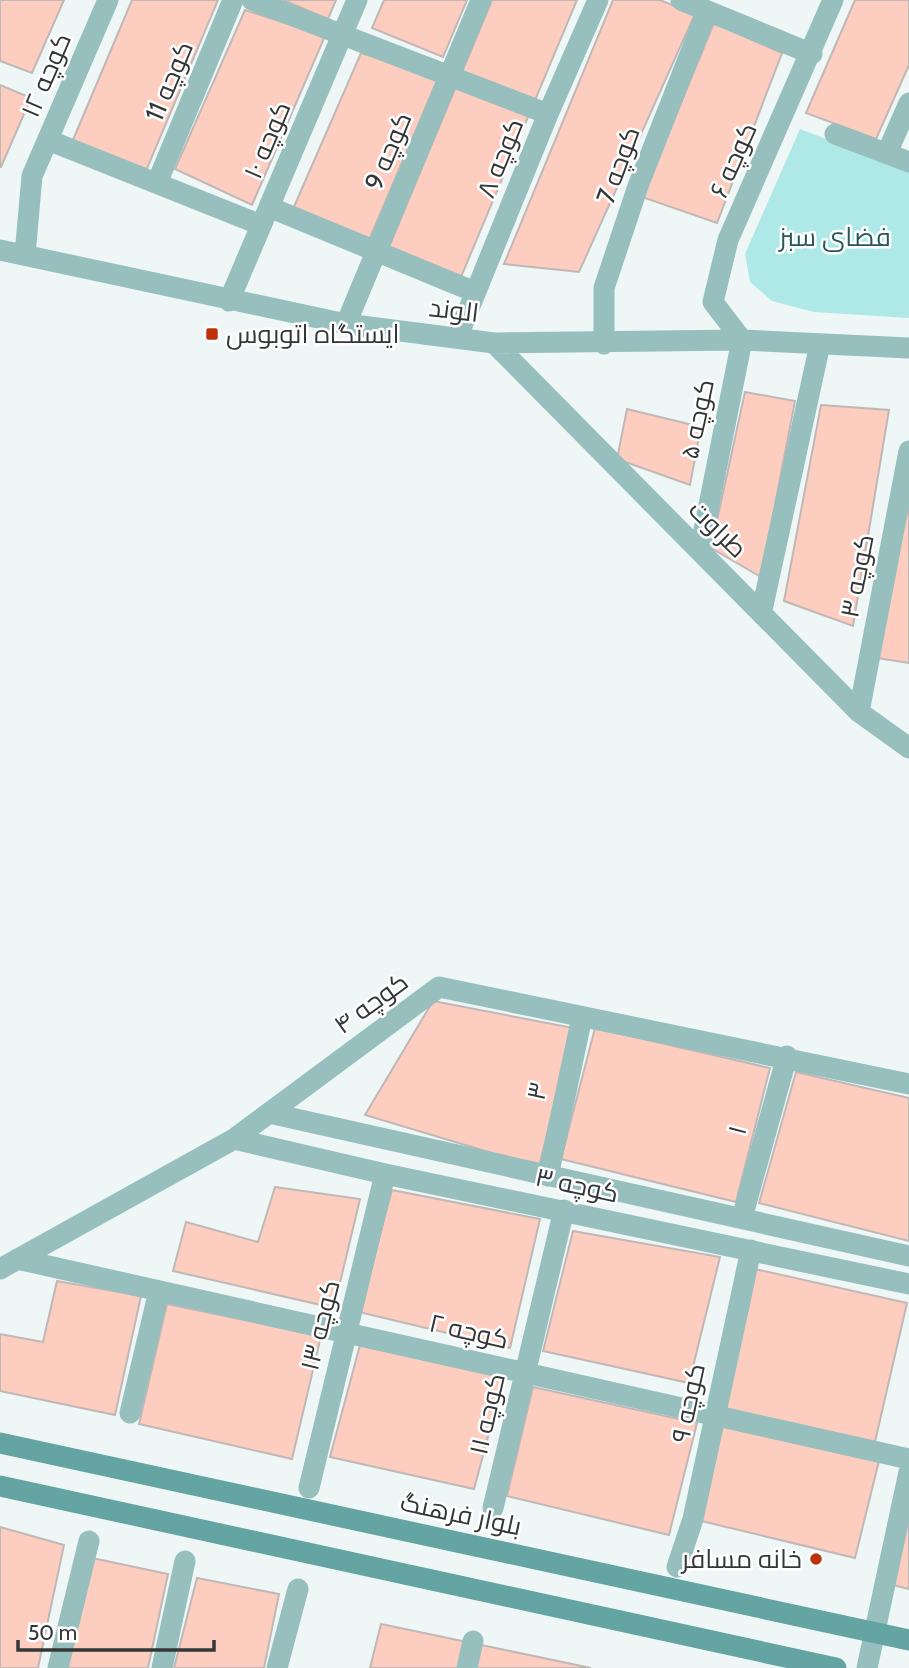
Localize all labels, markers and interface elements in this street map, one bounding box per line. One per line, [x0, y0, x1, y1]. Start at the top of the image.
street label: کوچه ۱۲ [14, 28, 79, 122]
street label: کوچه 11 [138, 36, 201, 126]
street label: کوچه ۱۰ [236, 96, 299, 184]
street label: کوچه 9 [357, 107, 420, 195]
street label: کوچه ۸ [470, 114, 531, 203]
street label: کوچه ۶ [702, 117, 765, 203]
street label: کوچه 7 [589, 122, 648, 208]
park label: فضای سبز [777, 221, 891, 253]
street label: الوند [427, 291, 481, 329]
place label: ایستگاه اتوبوس [226, 318, 399, 350]
marker: ایستگاه اتوبوس [204, 326, 220, 342]
street label: کوچه ۵ [673, 376, 722, 462]
street label: طراوت [682, 494, 754, 564]
street label: کوچه ۳ [833, 532, 882, 621]
street label: کوچه ۴ [328, 965, 415, 1041]
street label: ۳ [520, 1079, 554, 1103]
street label: ۱ [721, 1122, 753, 1138]
street label: کوچه ۳ [532, 1161, 621, 1210]
street label: کوچه ۱۳ [293, 1276, 348, 1374]
street label: کوچه ۲ [426, 1306, 512, 1357]
street label: کوچه ۹ [664, 1361, 713, 1446]
street label: کوچه ۱۱ [462, 1370, 513, 1458]
street label: بلوار فرهنگ [398, 1486, 524, 1542]
place label: خانه مسافر [680, 1543, 802, 1575]
marker: خانه مسافر [808, 1551, 824, 1567]
scale bar [18, 1608, 214, 1652]
text: 50 m [28, 1620, 77, 1645]

